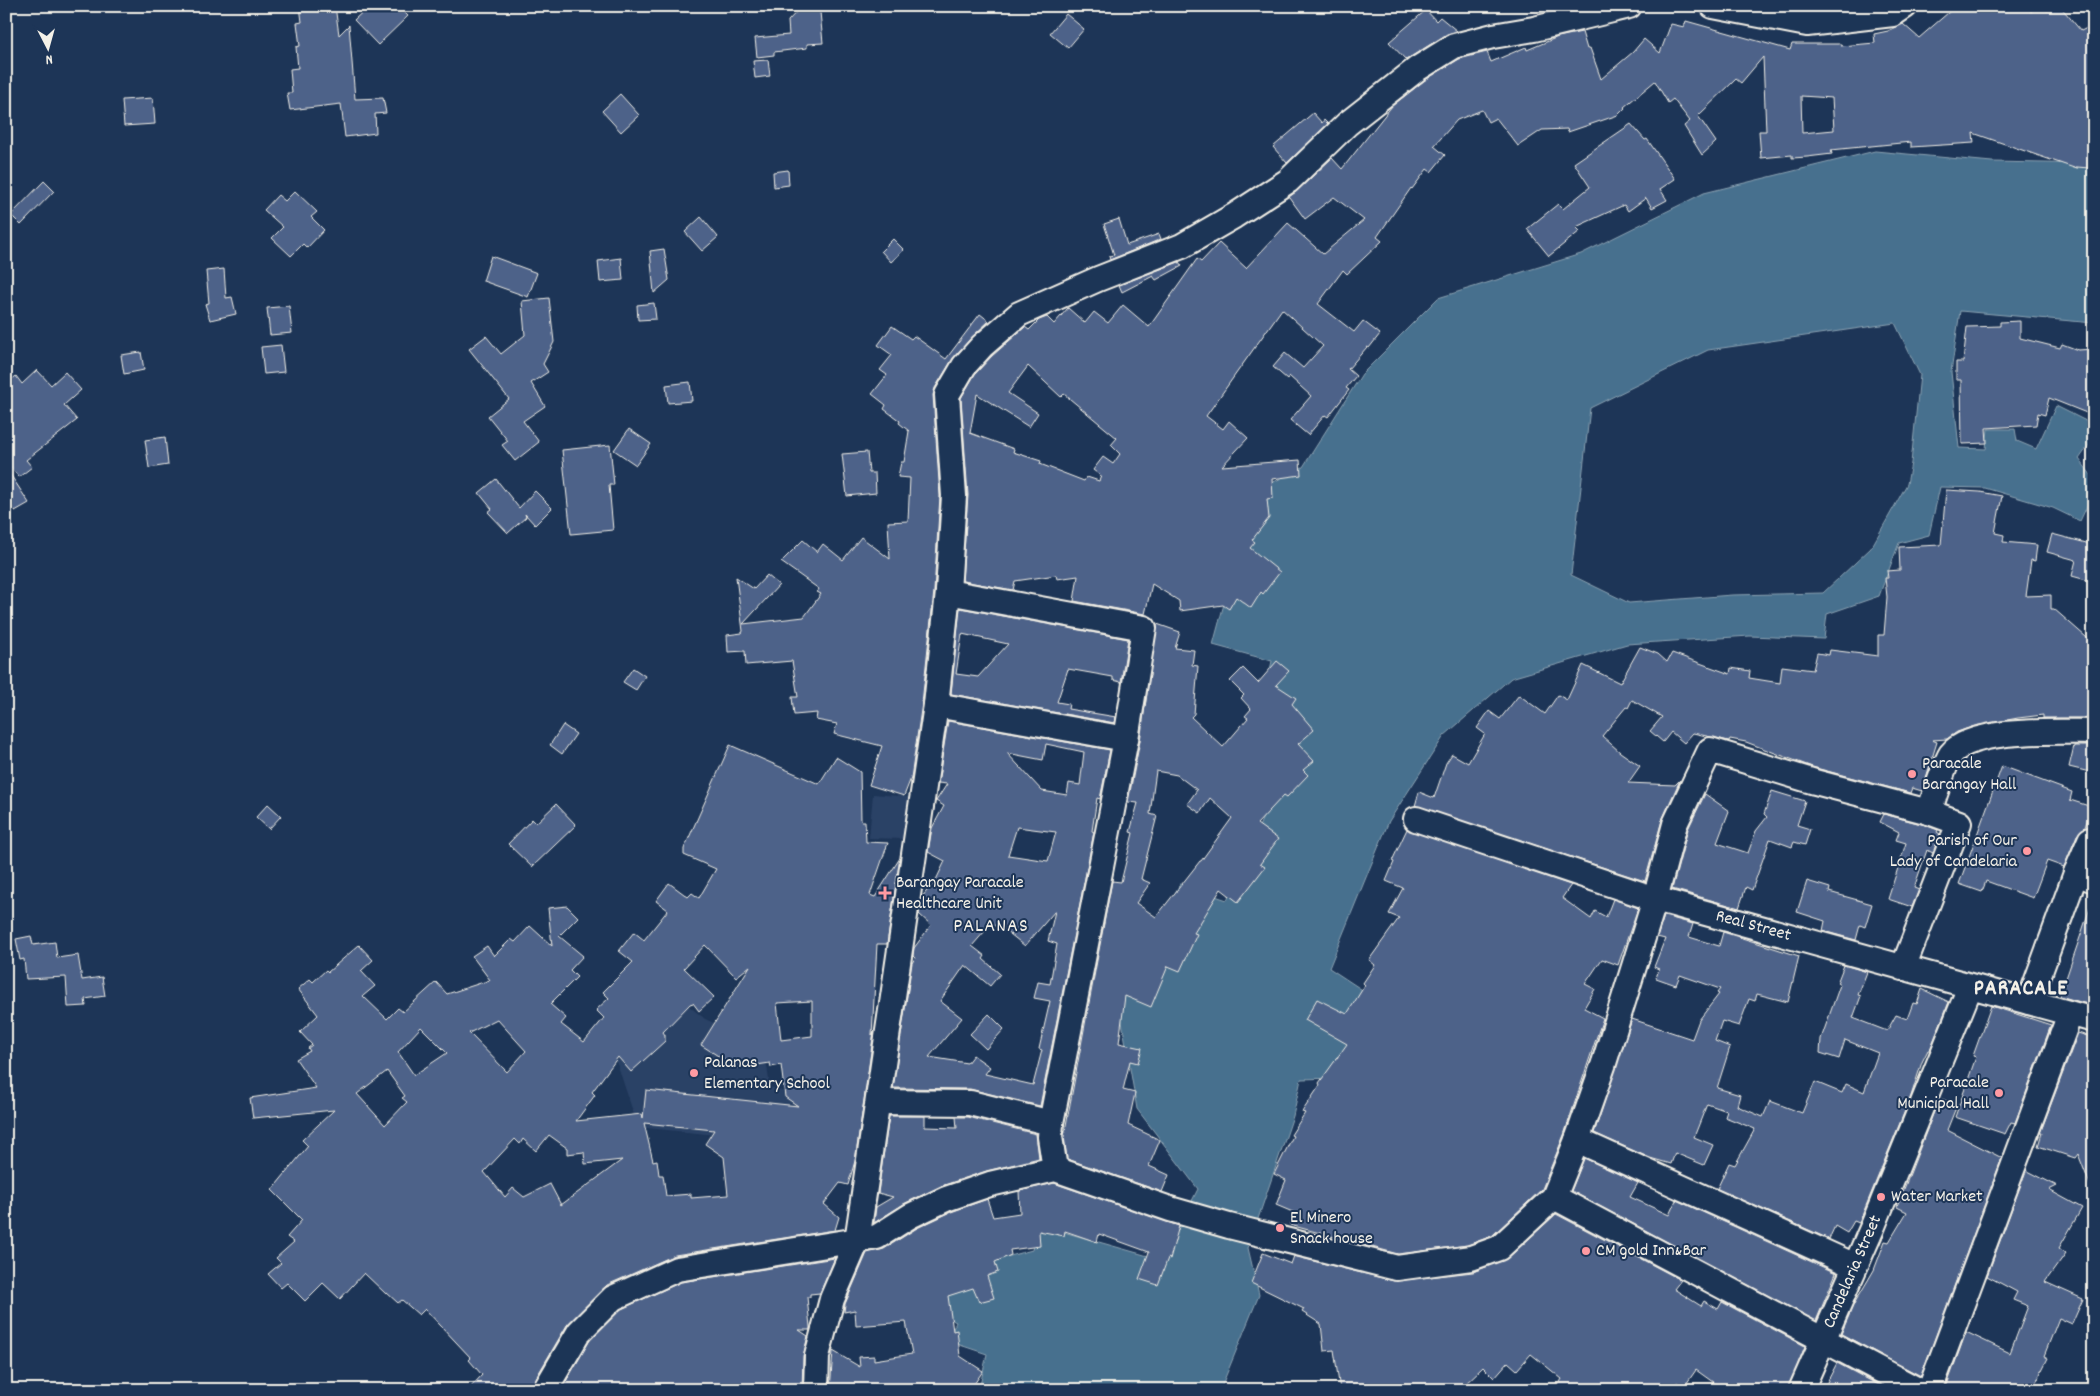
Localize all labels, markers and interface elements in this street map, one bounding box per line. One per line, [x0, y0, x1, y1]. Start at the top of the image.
north arrow [22, 22, 72, 72]
text: N [45, 49, 54, 69]
place label: Paracale Barangay Hall [1922, 752, 2017, 798]
marker: Paracale Barangay Hall [1906, 768, 1918, 780]
place label: Parish of Our Lady of Candelaria [1890, 829, 2018, 875]
marker: Parish of Our Lady of Candelaria [2021, 845, 2033, 857]
place label: Barangay Paracale Healthcare Unit [896, 871, 1024, 917]
marker: Barangay Paracale Healthcare Unit [878, 886, 892, 900]
street label: Real Street [1713, 904, 1794, 949]
district label: PALANAS [953, 913, 1029, 941]
district label: PARACALE [1974, 974, 2068, 1005]
place label: Palanas Elementary School [704, 1051, 831, 1097]
marker: Palanas Elementary School [688, 1067, 700, 1079]
place label: Paracale Municipal Hall [1897, 1071, 1990, 1117]
marker: Paracale Municipal Hall [1993, 1087, 2005, 1099]
place label: Water Market [1891, 1185, 1983, 1210]
marker: Water Market [1875, 1191, 1887, 1203]
place label: El Minero Snack house [1290, 1206, 1373, 1252]
street label: Candelaria Street [1817, 1211, 1889, 1332]
marker: El Minero Snack house [1274, 1222, 1286, 1234]
place label: CM gold Inn&Bar [1596, 1239, 1706, 1264]
marker: CM gold Inn&Bar [1580, 1245, 1592, 1257]

